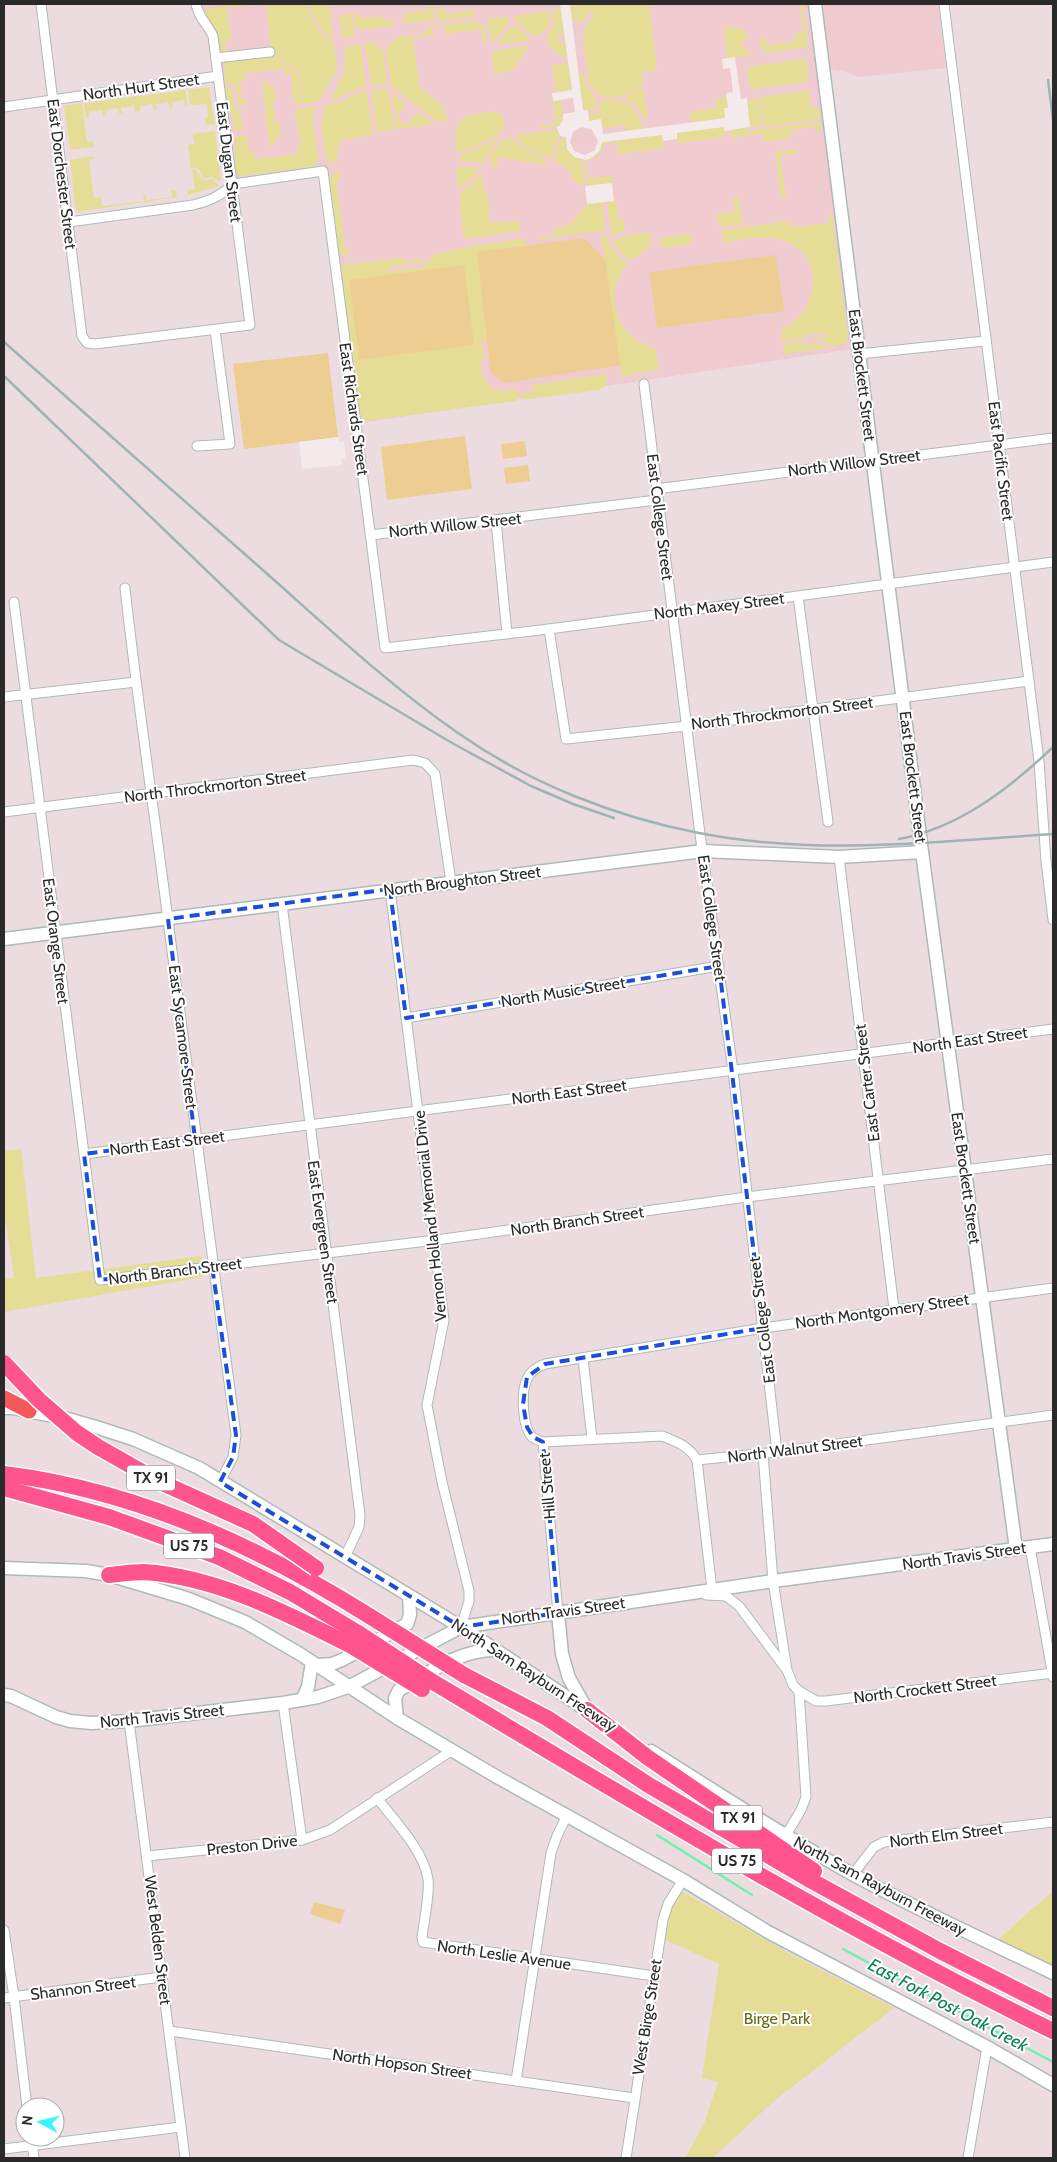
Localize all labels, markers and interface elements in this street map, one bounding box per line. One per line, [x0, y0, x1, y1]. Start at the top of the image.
street label: North Hurt Street [82, 69, 201, 105]
street label: East Dorchester Street [43, 98, 81, 251]
street label: East Dugan Street [212, 101, 246, 224]
street label: East Brockett Street [844, 308, 880, 443]
street label: East Richards Street [335, 341, 373, 477]
street label: East Pacific Street [984, 400, 1018, 522]
street label: North Willow Street [787, 445, 922, 481]
street label: East College Street [643, 453, 677, 582]
street label: North Willow Street [388, 509, 523, 541]
street label: North Maxey Street [653, 588, 786, 623]
street label: North Throckmorton Street [690, 692, 875, 734]
street label: East Brockett Street [895, 710, 931, 845]
street label: North Throckmorton Street [123, 765, 308, 807]
street label: East College Street [694, 854, 730, 983]
street label: North Broughton Street [382, 862, 542, 900]
street label: East Orange Street [39, 877, 73, 1006]
street label: East Sycamore Street [165, 964, 201, 1111]
street label: North Music Street [499, 973, 627, 1011]
street label: North East Street [911, 1022, 1029, 1057]
street label: East Carter Street [850, 1023, 884, 1143]
street label: North East Street [510, 1075, 628, 1108]
street label: Vernon Holland Memorial Drive [409, 1110, 451, 1322]
street label: East Brockett Street [947, 1111, 985, 1246]
street label: North East Street [108, 1126, 226, 1159]
street label: East Evergreen Street [304, 1159, 343, 1305]
street label: North Branch Street [509, 1202, 645, 1240]
street label: North Branch Street [107, 1253, 243, 1289]
street label: East College Street [745, 1255, 779, 1384]
street label: North Montgomery Street [794, 1289, 971, 1333]
street label: North Walnut Street [726, 1431, 864, 1467]
street label: Hill Street [535, 1451, 559, 1520]
road number: TX 91 [127, 1466, 175, 1490]
road number: US 75 [164, 1534, 214, 1558]
street label: North Travis Street [901, 1538, 1028, 1574]
street label: North Travis Street [500, 1593, 627, 1629]
street label: North Sam Rayburn Freeway [448, 1614, 620, 1736]
street label: North Crockett Street [853, 1671, 998, 1707]
street label: North Travis Street [99, 1700, 226, 1732]
road number: TX 91 [714, 1806, 762, 1830]
street label: North Elm Street [888, 1819, 1004, 1851]
street label: Preston Drive [206, 1831, 298, 1859]
street label: North Sam Rayburn Freeway [790, 1832, 970, 1940]
road number: US 75 [712, 1848, 762, 1874]
street label: West Belden Street [141, 1874, 175, 2007]
street label: North Leslie Avenue [436, 1936, 572, 1974]
water label: East Fork Post Oak Creek [864, 1954, 1033, 2057]
street label: West Birge Street [628, 1957, 666, 2076]
street label: Shannon Street [29, 1972, 137, 2004]
park label: Birge Park [744, 2009, 811, 2028]
street label: North Hopson Street [331, 2045, 473, 2083]
north arrow [15, 2097, 65, 2147]
text: N [18, 2114, 37, 2126]

